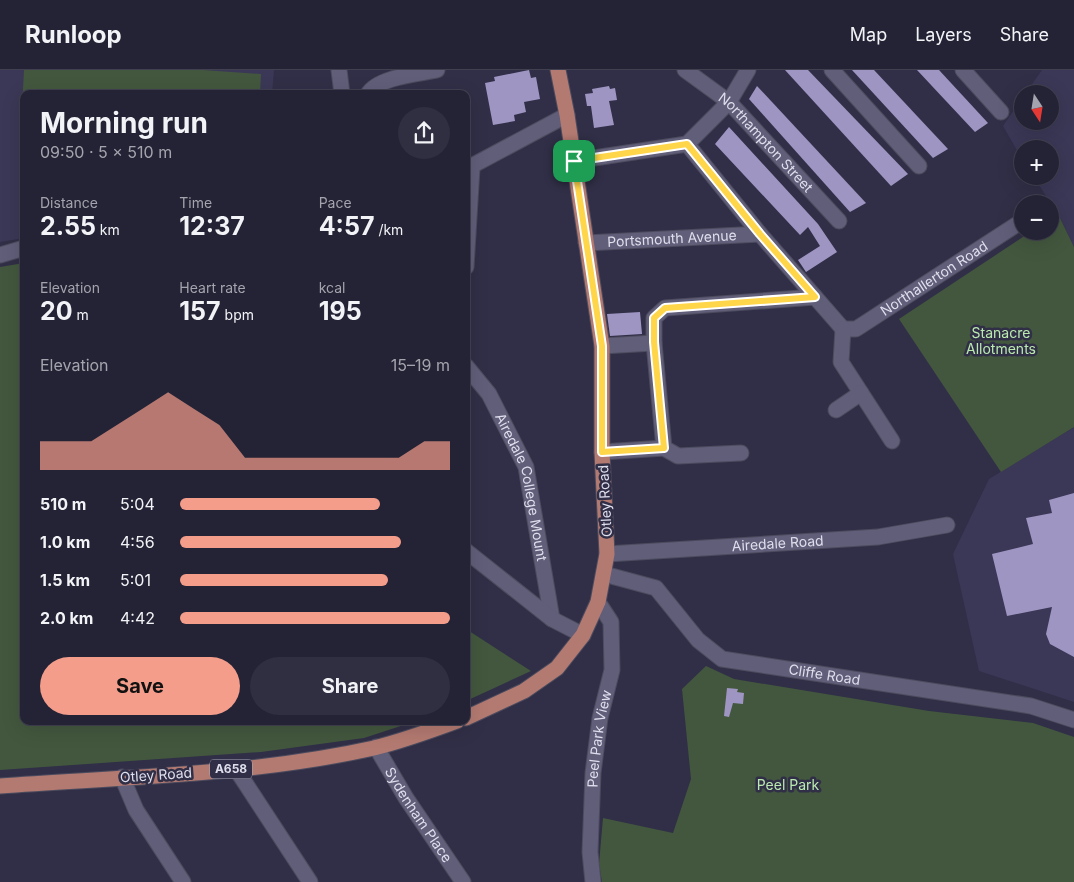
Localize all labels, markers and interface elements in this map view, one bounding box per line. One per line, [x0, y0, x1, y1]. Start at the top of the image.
text: Runloop [25, 20, 122, 49]
text: Map [850, 24, 887, 45]
text: Layers [915, 24, 972, 45]
text: Share [1000, 24, 1049, 45]
north arrow [1014, 85, 1059, 130]
map controls [1014, 85, 1059, 240]
street label: Northampton Street [716, 88, 817, 196]
text: Morning run [40, 106, 208, 140]
button: share [398, 107, 450, 159]
pin [553, 140, 595, 182]
button: + [1014, 140, 1059, 185]
text: 09:50 · 5 × 510 m [40, 142, 172, 162]
icon: arrive [560, 147, 588, 175]
text: Distance [40, 194, 98, 211]
text: Time [179, 194, 212, 211]
text: Pace [319, 194, 352, 211]
button: − [1014, 195, 1059, 240]
text: 2.55 [40, 211, 96, 241]
text: 12:37 [179, 211, 245, 241]
text: 4:57 [319, 211, 374, 241]
text: km [96, 221, 120, 238]
text: /km [374, 221, 403, 238]
street label: Portsmouth Avenue [607, 226, 737, 250]
street label: Northallerton Road [877, 237, 991, 319]
text: Elevation [40, 279, 100, 296]
text: Heart rate [179, 279, 246, 296]
text: kcal [319, 279, 345, 296]
text: 20 [40, 296, 73, 326]
text: 157 [179, 296, 221, 326]
text: 195 [319, 296, 362, 326]
text: m [73, 306, 89, 323]
text: bpm [221, 306, 254, 323]
park label: Stanacre Allotments [966, 324, 1036, 357]
text: Elevation [40, 355, 109, 375]
text: 15–19 m [391, 355, 450, 375]
street label: Airedale College Mount [492, 410, 551, 563]
street label: Otley Road [594, 465, 615, 537]
text: 510 m [40, 494, 86, 514]
text: 5:04 [120, 494, 155, 514]
street label: Airedale Road [731, 531, 824, 554]
text: 1.0 km [40, 532, 90, 552]
text: 4:56 [120, 532, 155, 552]
text: 1.5 km [40, 570, 90, 590]
text: 5:01 [120, 570, 151, 590]
text: 2.0 km [40, 608, 93, 628]
text: 4:42 [120, 608, 155, 628]
button: Save [40, 657, 240, 715]
button: Share [250, 657, 450, 715]
street label: Cliffe Road [788, 660, 862, 688]
street label: Peel Park View [583, 688, 615, 788]
road number: A658 [210, 760, 252, 779]
street label: Otley Road [119, 764, 193, 785]
street label: Sydenham Place [382, 764, 456, 865]
park label: Peel Park [757, 776, 820, 793]

